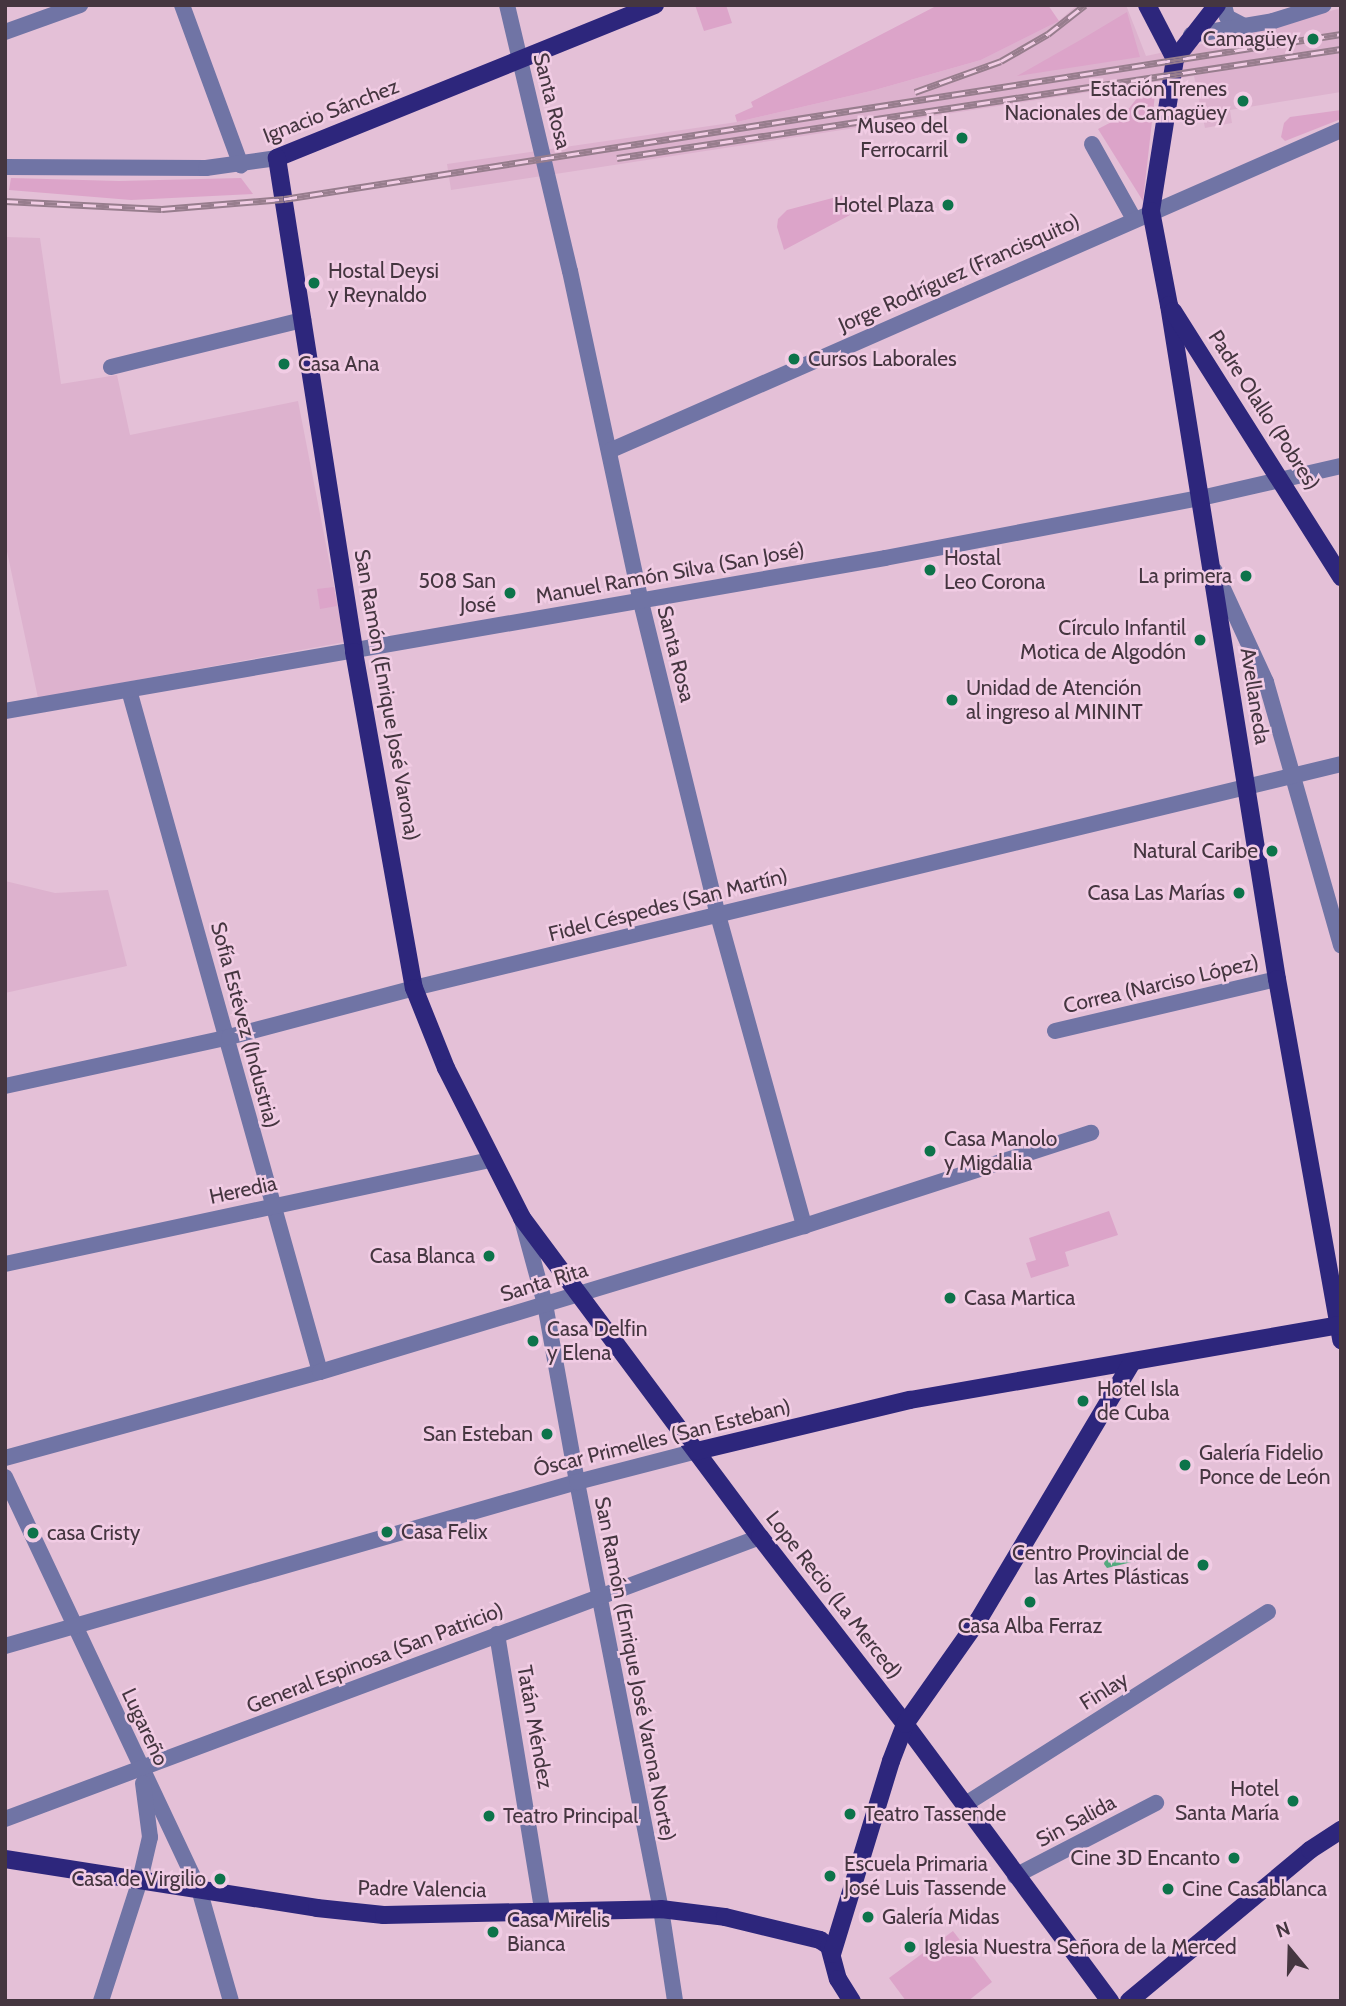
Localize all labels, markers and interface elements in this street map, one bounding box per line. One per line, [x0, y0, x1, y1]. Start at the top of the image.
place label: Camagüey [1203, 26, 1297, 52]
marker: Camagüey [1303, 29, 1323, 49]
street label: Santa Rosa [528, 50, 576, 152]
street label: Ignacio Sánchez [260, 74, 402, 148]
place label: Estación Trenes Nacionales de Camagüey [1005, 76, 1227, 126]
marker: Estación Trenes Nacionales de Camagüey [1233, 91, 1253, 111]
place label: Museo del Ferrocarril [857, 113, 948, 163]
marker: Museo del Ferrocarril [954, 130, 970, 146]
place label: Hotel Plaza [834, 192, 934, 218]
marker: Hotel Plaza [940, 197, 956, 213]
street label: Jorge Rodríguez (Francisquito) [834, 208, 1084, 338]
place label: Hostal Deysi y Reynaldo [328, 258, 439, 308]
marker: Hostal Deysi y Reynaldo [306, 275, 322, 291]
street label: Padre Olallo (Pobres) [1203, 325, 1325, 495]
place label: Cursos Laborales [808, 346, 957, 372]
place label: Casa Ana [298, 351, 379, 377]
marker: Cursos Laborales [786, 351, 802, 367]
marker: Casa Ana [276, 356, 292, 372]
street label: Manuel Ramón Silva (San José) [533, 537, 807, 609]
place label: Hostal Leo Corona [944, 545, 1045, 595]
street label: San Ramón (Enrique José Varona) [349, 547, 425, 843]
marker: Hostal Leo Corona [922, 562, 938, 578]
place label: La primera [1138, 563, 1232, 589]
place label: 508 San José [418, 568, 496, 618]
marker: La primera [1238, 568, 1254, 584]
marker: 508 San José [502, 585, 518, 601]
street label: Santa Rosa [652, 603, 700, 705]
place label: Círculo Infantil Motica de Algodón [1020, 615, 1186, 665]
marker: Círculo Infantil Motica de Algodón [1192, 632, 1208, 648]
street label: Avellaneda [1235, 646, 1275, 746]
place label: Unidad de Atención al ingreso al MININT [966, 675, 1143, 725]
marker: Unidad de Atención al ingreso al MININT [944, 692, 960, 708]
place label: Natural Caribe [1133, 838, 1258, 864]
marker: Natural Caribe [1264, 843, 1280, 859]
street label: Fidel Céspedes (San Martín) [546, 863, 790, 947]
place label: Casa Las Marías [1088, 880, 1225, 906]
marker: Casa Las Marías [1231, 885, 1247, 901]
street label: Sofía Estévez (Industria) [205, 919, 285, 1131]
street label: Correa (Narciso López) [1061, 949, 1261, 1019]
place label: Casa Manolo y Migdalia [944, 1126, 1057, 1176]
marker: Casa Manolo y Migdalia [922, 1143, 938, 1159]
street label: Heredia [207, 1171, 279, 1209]
place label: Casa Blanca [370, 1243, 475, 1269]
marker: Casa Blanca [481, 1248, 497, 1264]
street label: Santa Rita [497, 1257, 591, 1307]
place label: Casa Martica [964, 1285, 1075, 1311]
marker: Casa Martica [942, 1290, 958, 1306]
place label: Casa Delfin y Elena [547, 1316, 648, 1366]
marker: Casa Delfin y Elena [525, 1333, 541, 1349]
place label: Hotel Isla de Cuba [1097, 1376, 1179, 1426]
marker: Hotel Isla de Cuba [1075, 1393, 1091, 1409]
street label: Óscar Primelles (San Esteban) [531, 1394, 793, 1482]
place label: San Esteban [423, 1421, 533, 1447]
marker: San Esteban [539, 1426, 555, 1442]
place label: Galería Fidelio Ponce de León [1199, 1440, 1330, 1490]
marker: Galería Fidelio Ponce de León [1177, 1457, 1193, 1473]
street label: San Ramón (Enrique José Varona Norte) [589, 1495, 681, 1843]
street label: Lope Recio (La Merced) [761, 1506, 907, 1684]
place label: Casa Felix [401, 1519, 488, 1545]
place label: casa Cristy [47, 1520, 140, 1546]
marker: Casa Felix [379, 1524, 395, 1540]
marker: casa Cristy [25, 1525, 41, 1541]
place label: Centro Provincial de las Artes Plásticas [1012, 1540, 1189, 1590]
marker: Centro Provincial de las Artes Plásticas [1195, 1557, 1211, 1573]
marker: Casa Alba Ferraz [1022, 1594, 1038, 1610]
street label: General Espinosa (San Patricio) [243, 1597, 507, 1719]
place label: Casa Alba Ferraz [958, 1613, 1102, 1639]
street label: Tatán Méndez [512, 1663, 558, 1791]
street label: Finlay [1075, 1666, 1133, 1716]
street label: Lugareño [116, 1684, 174, 1770]
place label: Hotel Santa María [1175, 1776, 1279, 1826]
street label: Sin Salida [1032, 1790, 1120, 1852]
marker: Hotel Santa María [1285, 1793, 1301, 1809]
place label: Teatro Tassende [864, 1801, 1006, 1827]
place label: Teatro Principal [503, 1803, 638, 1829]
marker: Teatro Tassende [842, 1806, 858, 1822]
marker: Teatro Principal [481, 1808, 497, 1824]
place label: Cine 3D Encanto [1070, 1845, 1220, 1871]
marker: Cine 3D Encanto [1226, 1850, 1242, 1866]
place label: Escuela Primaria José Luis Tassende [844, 1851, 1006, 1901]
place label: Casa de Virgilio [71, 1866, 206, 1892]
marker: Escuela Primaria José Luis Tassende [822, 1868, 838, 1884]
marker: Casa de Virgilio [212, 1871, 228, 1887]
street label: Padre Valencia [357, 1875, 487, 1903]
place label: Cine Casablanca [1182, 1876, 1327, 1902]
marker: Cine Casablanca [1160, 1881, 1176, 1897]
place label: Galería Midas [882, 1904, 999, 1930]
place label: Casa Mirelis Bianca [507, 1907, 610, 1957]
marker: Galería Midas [860, 1909, 876, 1925]
north arrow [1255, 1915, 1325, 1985]
text: N [1273, 1917, 1293, 1943]
marker: Casa Mirelis Bianca [485, 1924, 501, 1940]
place label: Iglesia Nuestra Señora de la Merced [924, 1934, 1237, 1960]
marker: Iglesia Nuestra Señora de la Merced [902, 1939, 918, 1955]

